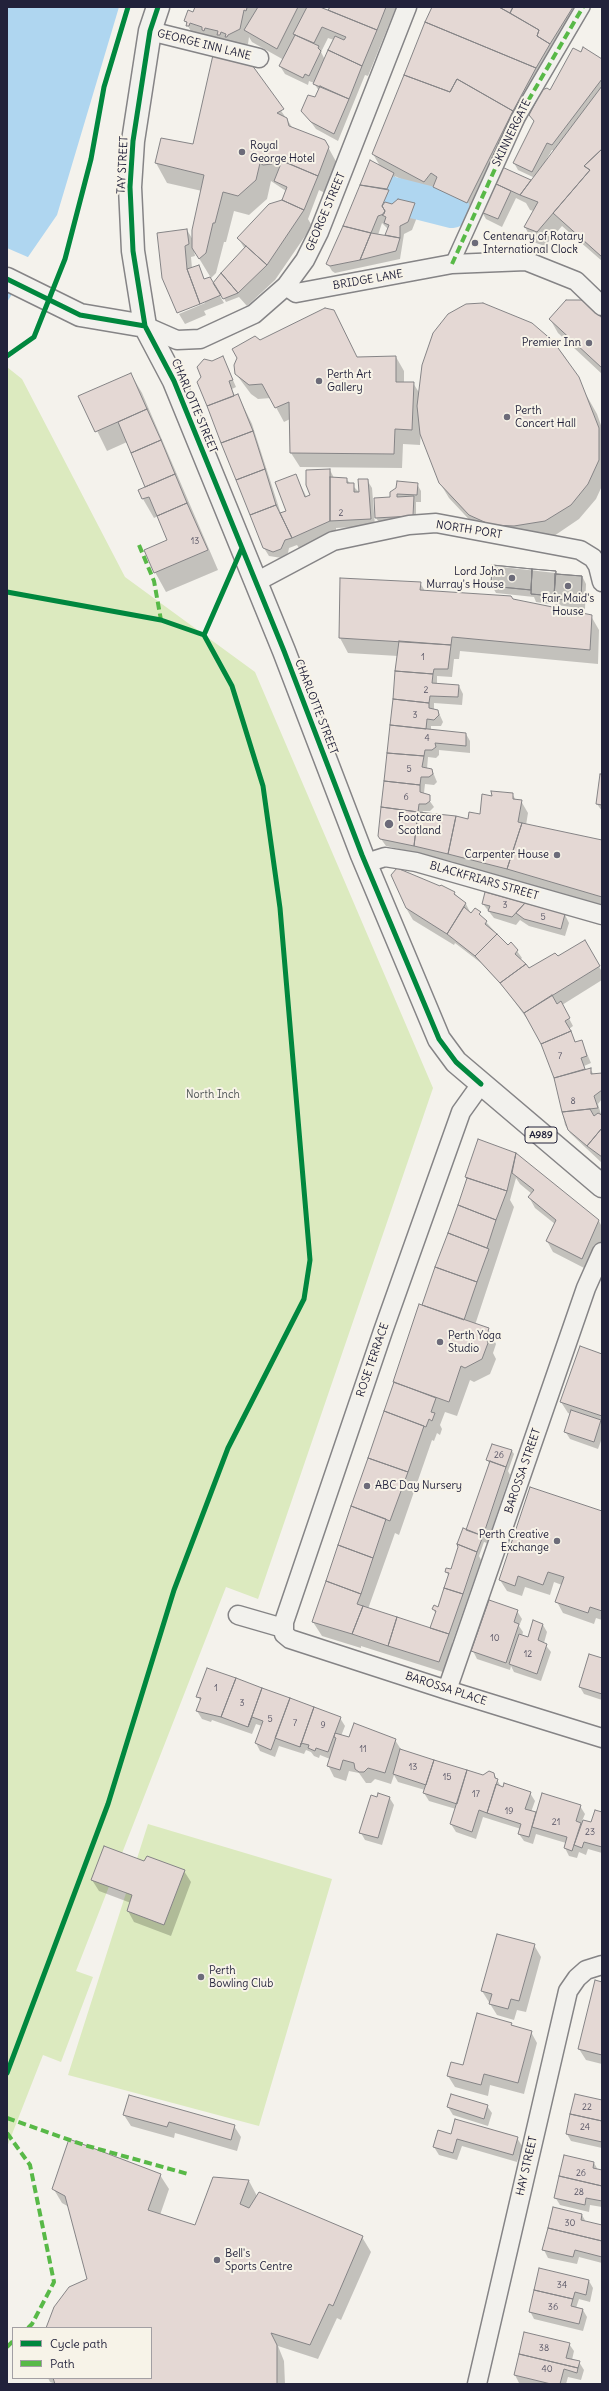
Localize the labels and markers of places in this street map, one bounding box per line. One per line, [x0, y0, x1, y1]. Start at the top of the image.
place label: Royal George Hotel [250, 139, 315, 165]
marker: Royal George Hotel [237, 147, 247, 157]
place label: Centenary of Rotary International Clock [483, 230, 584, 256]
marker: Centenary of Rotary International Clock [470, 238, 480, 248]
place label: Premier Inn [522, 336, 581, 350]
marker: Premier Inn [584, 338, 594, 348]
place label: Perth Art Gallery [327, 368, 372, 394]
marker: Perth Art Gallery [314, 376, 324, 386]
place label: Perth Concert Hall [515, 404, 576, 430]
marker: Perth Concert Hall [502, 412, 512, 422]
place label: Lord John Murray's House [426, 565, 504, 591]
marker: Lord John Murray's House [507, 573, 517, 583]
marker: Fair Maid's House [563, 581, 573, 591]
place label: Fair Maid's House [542, 592, 594, 618]
place label: Footcare Scotland [398, 811, 442, 837]
marker: Footcare Scotland [383, 818, 395, 830]
place label: Carpenter House [465, 848, 549, 862]
marker: Carpenter House [552, 850, 562, 860]
place label: Perth Yoga Studio [448, 1329, 501, 1355]
marker: Perth Yoga Studio [435, 1337, 445, 1347]
place label: ABC Day Nursery [375, 1479, 462, 1493]
marker: ABC Day Nursery [362, 1481, 372, 1491]
place label: Perth Creative Exchange [479, 1528, 549, 1554]
marker: Perth Creative Exchange [552, 1536, 562, 1546]
place label: Perth Bowling Club [209, 1964, 273, 1990]
marker: Perth Bowling Club [196, 1972, 206, 1982]
place label: Bell's Sports Centre [225, 2247, 292, 2273]
marker: Bell's Sports Centre [212, 2255, 222, 2265]

